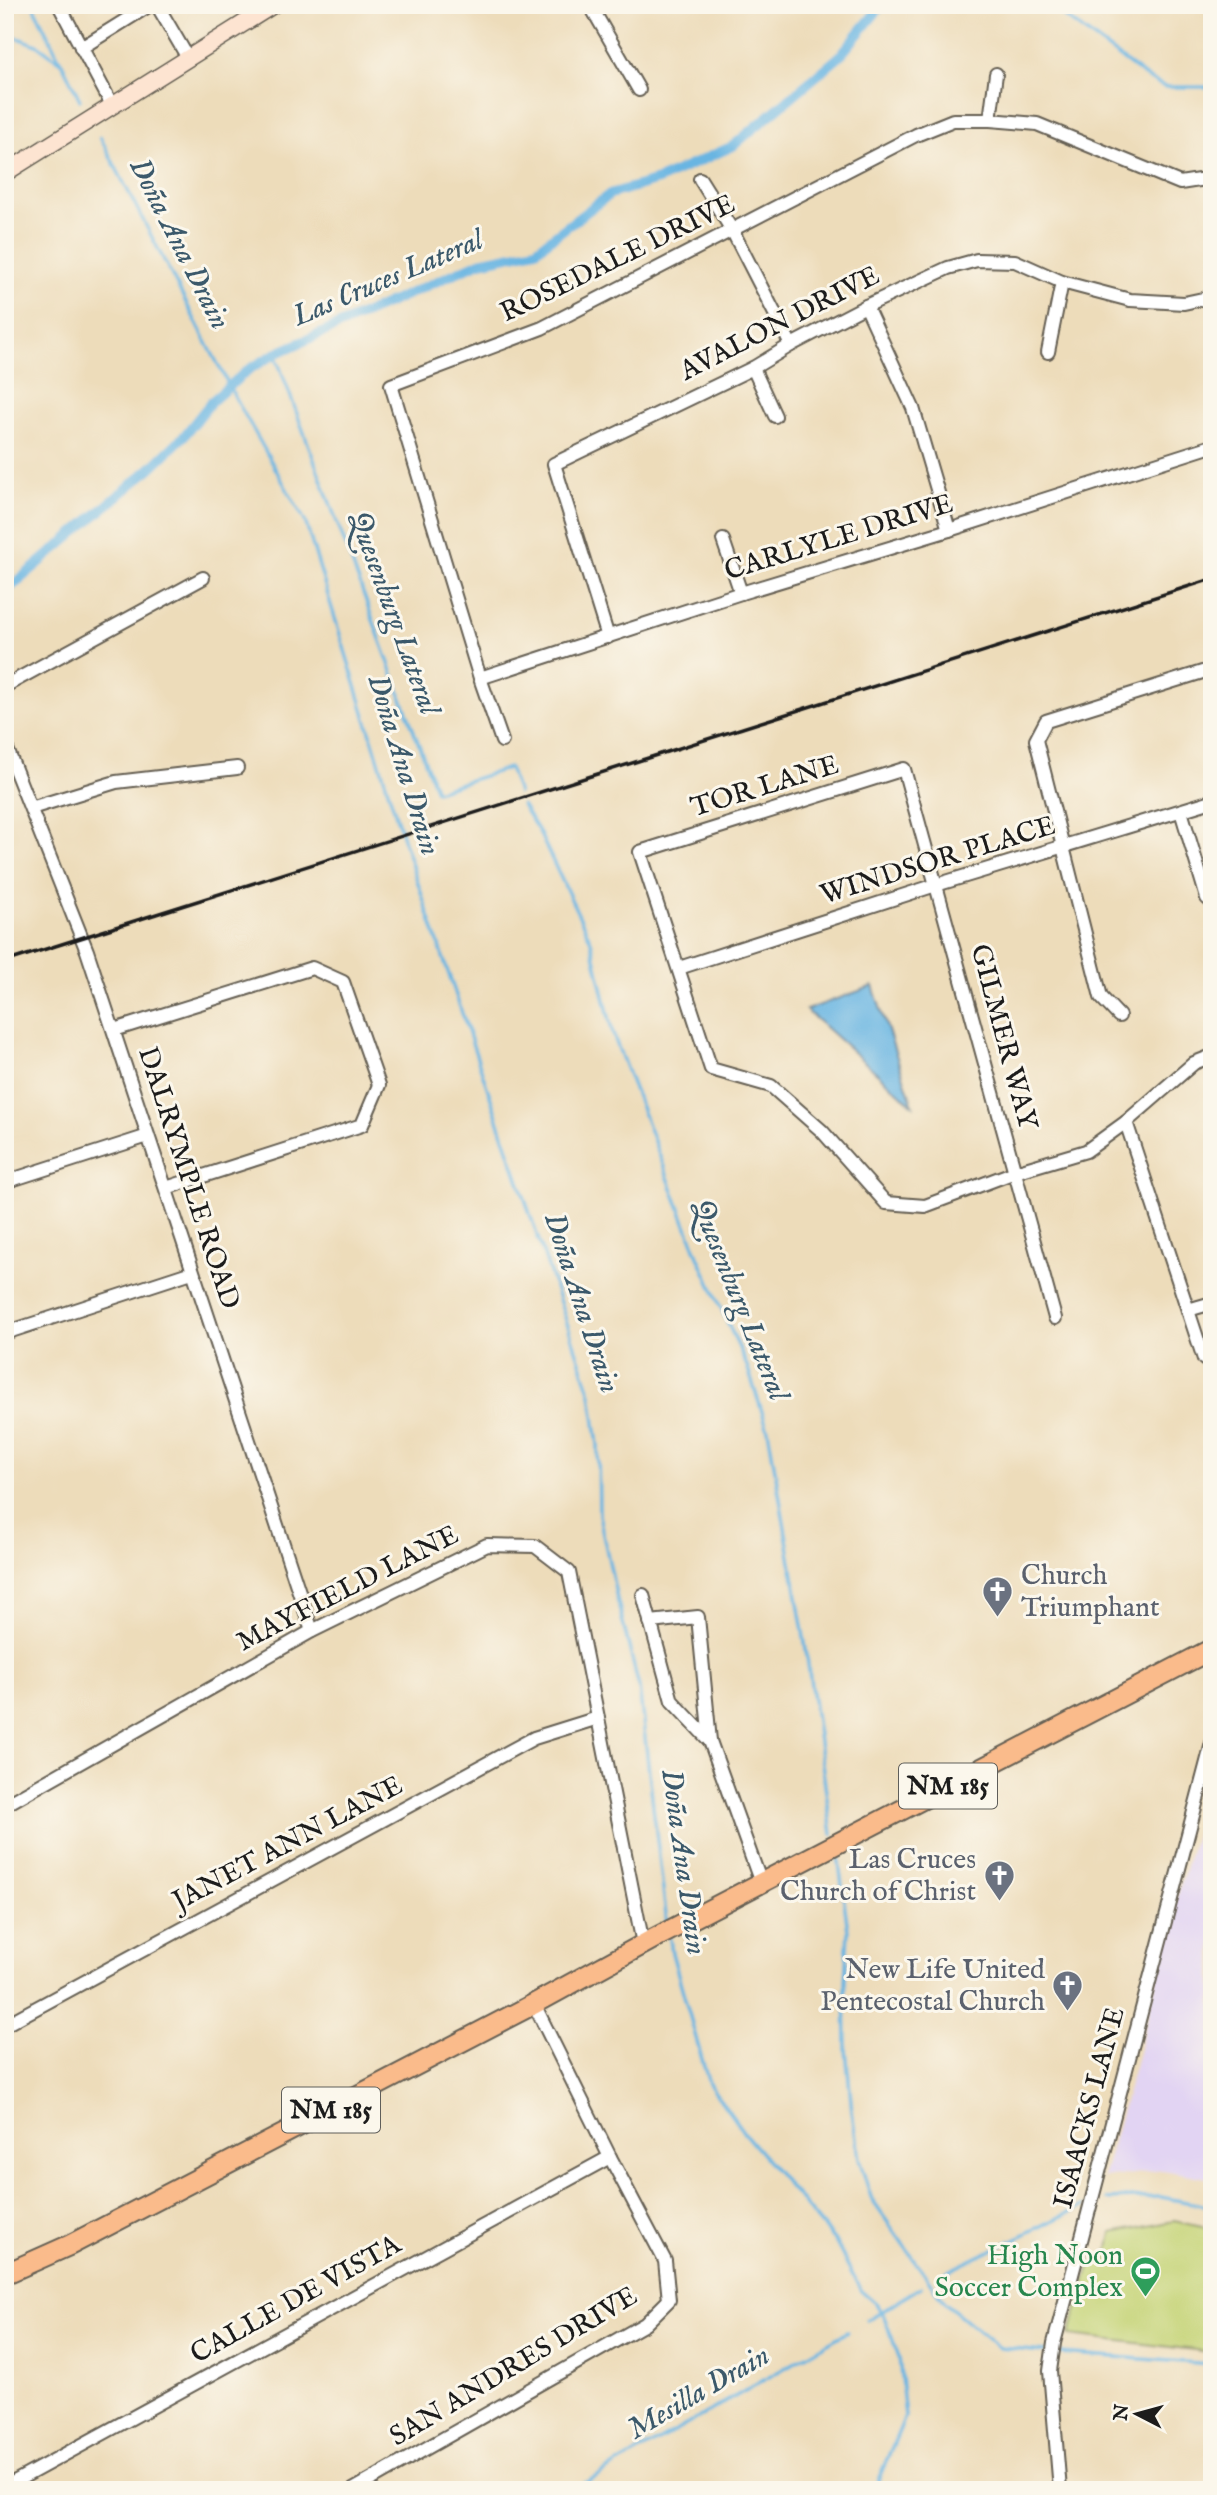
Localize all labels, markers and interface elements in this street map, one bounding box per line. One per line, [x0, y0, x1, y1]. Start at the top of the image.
water label: Doña Ana Drain [119, 152, 239, 336]
street label: ROSEDALE DRIVE [495, 187, 741, 331]
water label: Las Cruces Lateral [286, 221, 492, 337]
street label: AVALON DRIVE [673, 259, 886, 390]
street label: CARLYLE DRIVE [721, 487, 957, 589]
water label: Quesenburg Lateral [339, 506, 448, 723]
water label: Doña Ana Drain [357, 670, 449, 860]
street label: TOR LANE [687, 748, 843, 826]
street label: WINDSOR PLACE [816, 809, 1060, 913]
street label: GILMER WAY [961, 941, 1045, 1135]
street label: DALRYMPLE ROAD [129, 1042, 247, 1314]
water label: Quesenburg Lateral [681, 1194, 798, 1409]
water label: Doña Ana Drain [534, 1208, 628, 1398]
street label: MAYFIELD LANE [231, 1518, 465, 1660]
place label: Church Triumphant [1021, 1559, 1160, 1626]
church icon: Church Triumphant [981, 1575, 1015, 1619]
road number: NM 185 [899, 1764, 997, 1808]
water label: Doña Ana Drain [651, 1766, 715, 1958]
street label: JANET ANN LANE [164, 1769, 409, 1921]
place label: Las Cruces Church of Christ [780, 1843, 976, 1910]
church icon: Las Cruces Church of Christ [982, 1859, 1016, 1903]
place label: New Life United Pentecostal Church [820, 1953, 1045, 2020]
church icon: New Life United Pentecostal Church [1051, 1969, 1085, 2013]
street label: ISAACKS LANE [1046, 2003, 1134, 2213]
road number: NM 185 [282, 2088, 380, 2132]
street label: CALLE DE VISTA [185, 2227, 408, 2372]
place label: High Noon Soccer Complex [934, 2239, 1123, 2306]
sports icon: High Noon Soccer Complex [1129, 2255, 1163, 2299]
street label: SAN ANDRES DRIVE [384, 2279, 644, 2455]
water label: Mesilla Drain [621, 2337, 777, 2449]
north arrow [1102, 2380, 1172, 2450]
text: N [1109, 2402, 1135, 2423]

